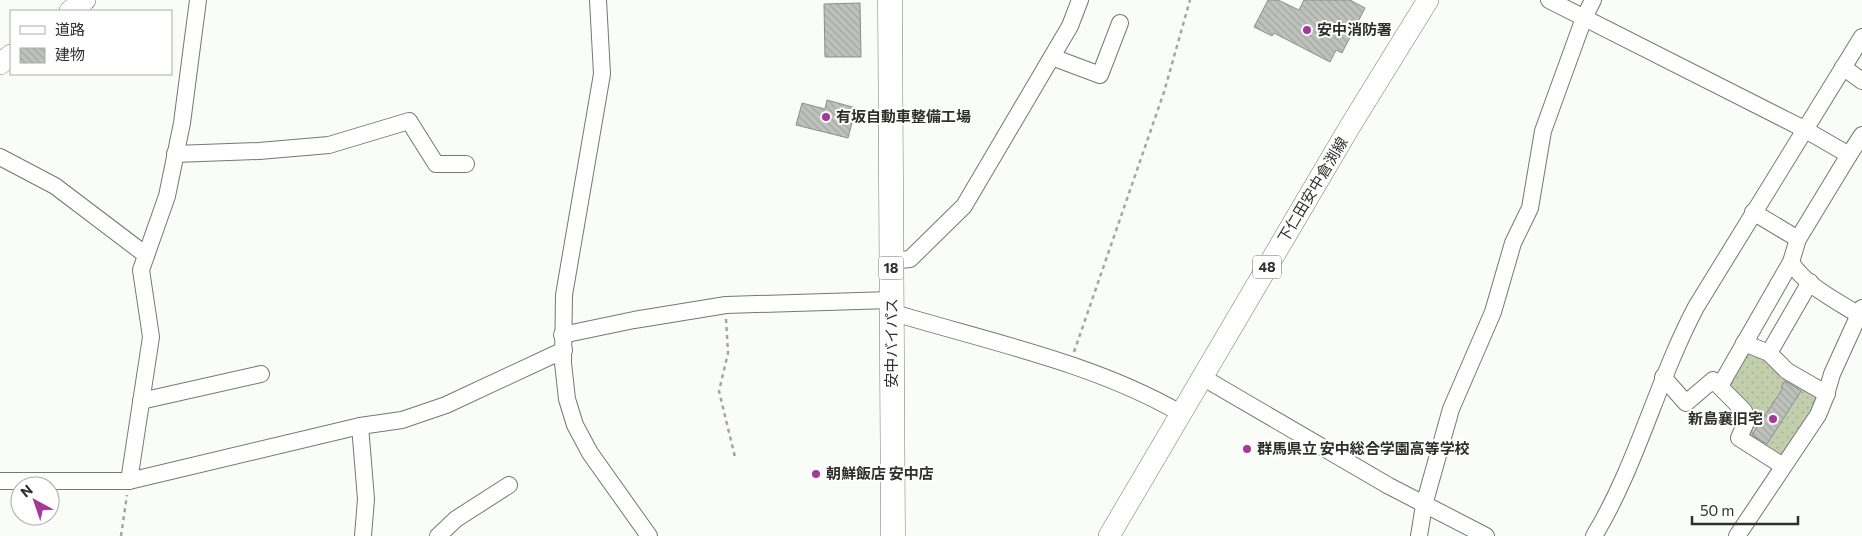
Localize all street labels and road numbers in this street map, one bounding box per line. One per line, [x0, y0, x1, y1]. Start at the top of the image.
street label: 下仁田安中倉渕線 [1274, 133, 1351, 246]
road number: 18 [878, 256, 904, 280]
road number: 48 [1253, 256, 1281, 278]
street label: 安中バイパス [882, 298, 900, 388]

